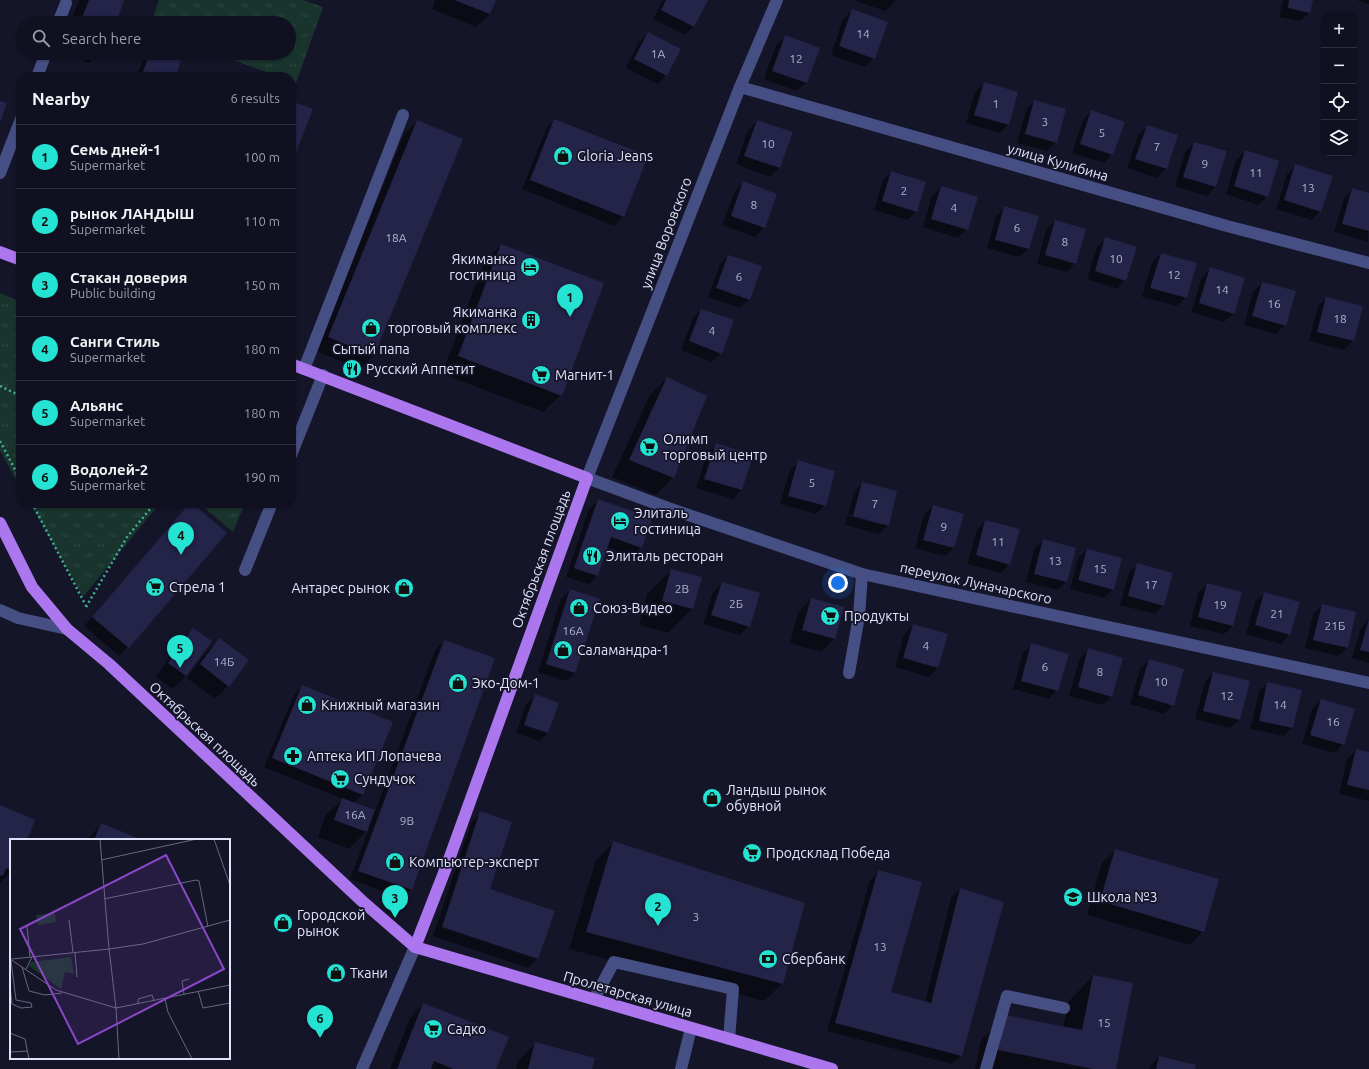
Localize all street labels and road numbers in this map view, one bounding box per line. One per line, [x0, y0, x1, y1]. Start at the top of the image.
street label: улица Кулибина [1006, 140, 1110, 184]
street label: улица Воровского [637, 175, 695, 291]
street label: Октябрьская площадь [509, 488, 573, 630]
street label: переулок Луначарского [899, 559, 1053, 607]
street label: Октябрьская площадь [146, 678, 264, 790]
street label: Пролетарская улица [562, 968, 694, 1020]

